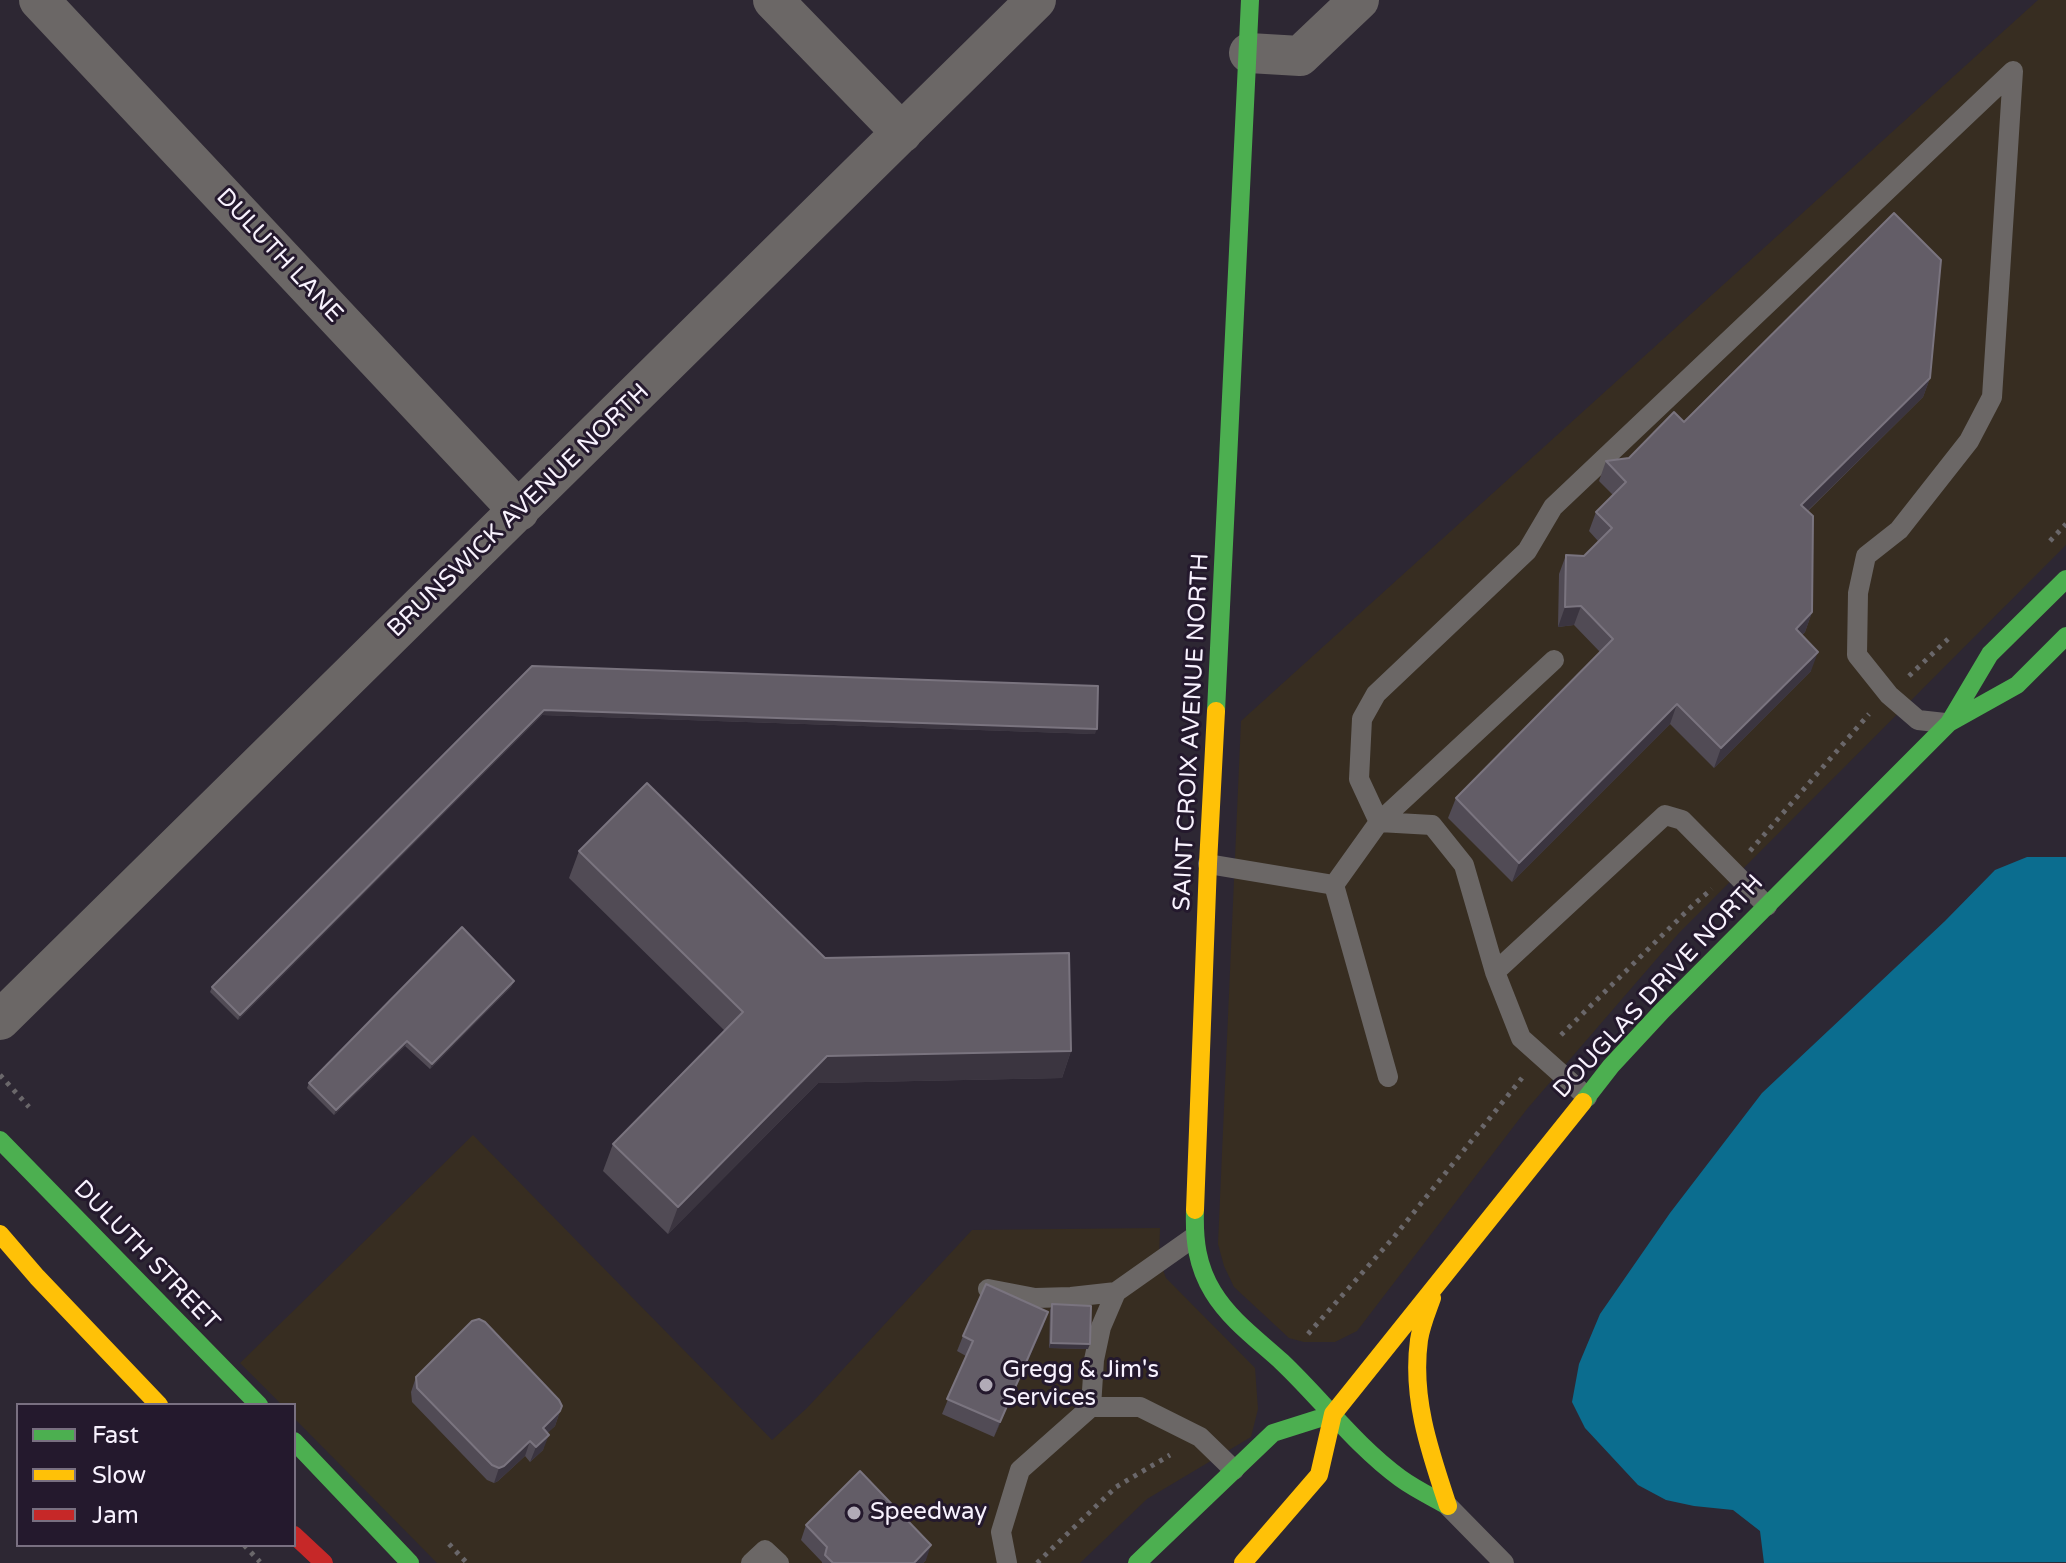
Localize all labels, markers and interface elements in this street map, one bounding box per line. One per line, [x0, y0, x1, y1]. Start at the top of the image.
street label: DULUTH LANE [210, 183, 348, 329]
street label: BRUNSWICK AVENUE NORTH [382, 378, 656, 644]
street label: SAINT CROIX AVENUE NORTH [1168, 552, 1216, 912]
street label: DOUGLAS DRIVE NORTH [1548, 869, 1770, 1105]
street label: DULUTH STREET [67, 1175, 225, 1337]
place label: Gregg & Jim's Services [1002, 1357, 1159, 1413]
marker: Gregg & Jim's Services [977, 1376, 995, 1394]
legend [16, 1403, 296, 1547]
text: Fast [92, 1421, 139, 1450]
text: Slow [92, 1461, 146, 1490]
place label: Speedway [870, 1499, 987, 1527]
text: Jam [92, 1501, 139, 1530]
marker: Speedway [845, 1504, 863, 1522]

